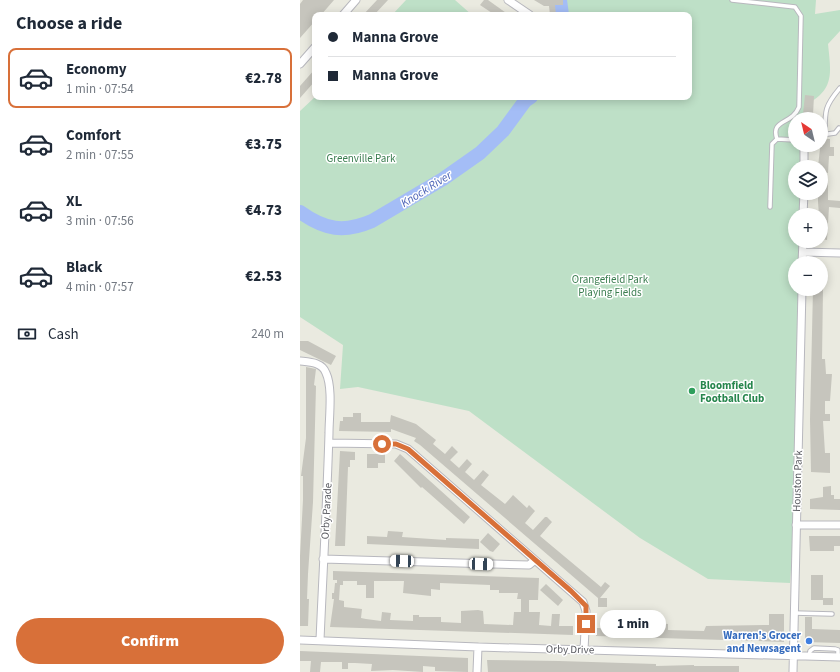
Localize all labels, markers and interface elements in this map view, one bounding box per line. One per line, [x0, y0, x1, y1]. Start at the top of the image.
text: Choose a ride [16, 11, 122, 36]
text: Manna Grove [352, 27, 438, 48]
text: Economy [66, 59, 127, 80]
icon: car [18, 60, 54, 96]
text: Manna Grove [352, 65, 438, 86]
text: €2.78 [245, 68, 282, 89]
text: 1 min · 07:54 [66, 80, 134, 98]
north arrow [788, 112, 828, 152]
map controls [788, 112, 828, 296]
text: Comfort [66, 125, 121, 146]
icon: car [18, 126, 54, 162]
text: €3.75 [245, 134, 282, 155]
text: 2 min · 07:55 [66, 146, 134, 164]
park label: Greenville Park [326, 151, 396, 166]
button: layers [788, 160, 828, 200]
water label: Knock River [398, 167, 456, 212]
text: XL [66, 191, 82, 212]
icon: car [18, 192, 54, 228]
text: €4.73 [245, 200, 282, 221]
button: + [788, 208, 828, 248]
text: 3 min · 07:56 [66, 212, 134, 230]
button: − [788, 256, 828, 296]
text: Black [66, 257, 103, 278]
icon: car [18, 258, 54, 294]
text: €2.53 [245, 266, 282, 287]
park label: Orangefield Park Playing Fields [572, 272, 649, 300]
text: 4 min · 07:57 [66, 278, 134, 296]
icon: cash [16, 323, 38, 345]
text: Cash [48, 324, 79, 345]
text: 240 m [251, 325, 284, 343]
place label: Bloomfield Football Club [700, 378, 764, 406]
marker: Bloomfield Football Club [687, 386, 697, 396]
route start [373, 435, 391, 453]
street label: Houston Park [789, 449, 806, 512]
street label: Orby Parade [318, 482, 335, 540]
car [390, 555, 414, 567]
car [469, 558, 493, 570]
callout: 1 min [600, 610, 666, 638]
route end [577, 615, 595, 633]
text: 1 min [617, 615, 649, 633]
button: Confirm [16, 618, 284, 664]
place label: Warren's Grocer and Newsagent [723, 628, 802, 656]
marker: Warren's Grocer and Newsagent [804, 636, 814, 646]
street label: Orby Drive [546, 642, 595, 657]

